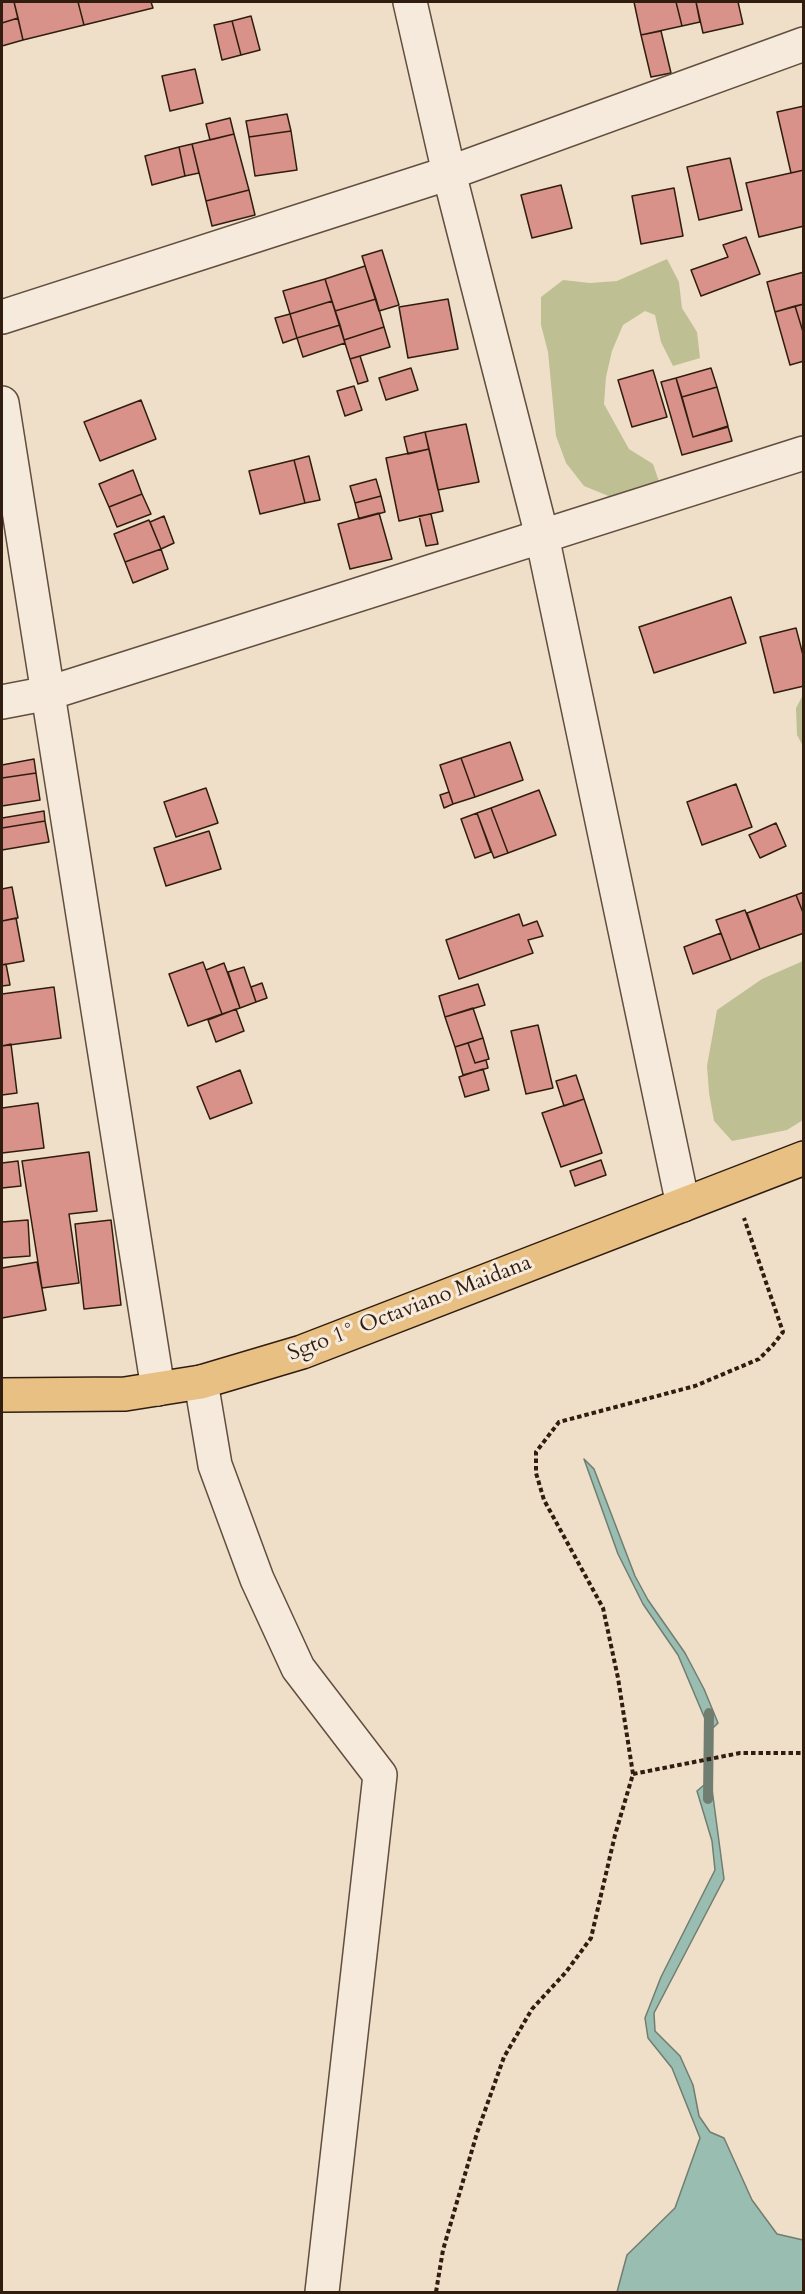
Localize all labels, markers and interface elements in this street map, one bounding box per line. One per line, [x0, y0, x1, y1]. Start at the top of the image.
street label: Sgto 1° Octaviano Maidana [284, 1250, 536, 1368]

